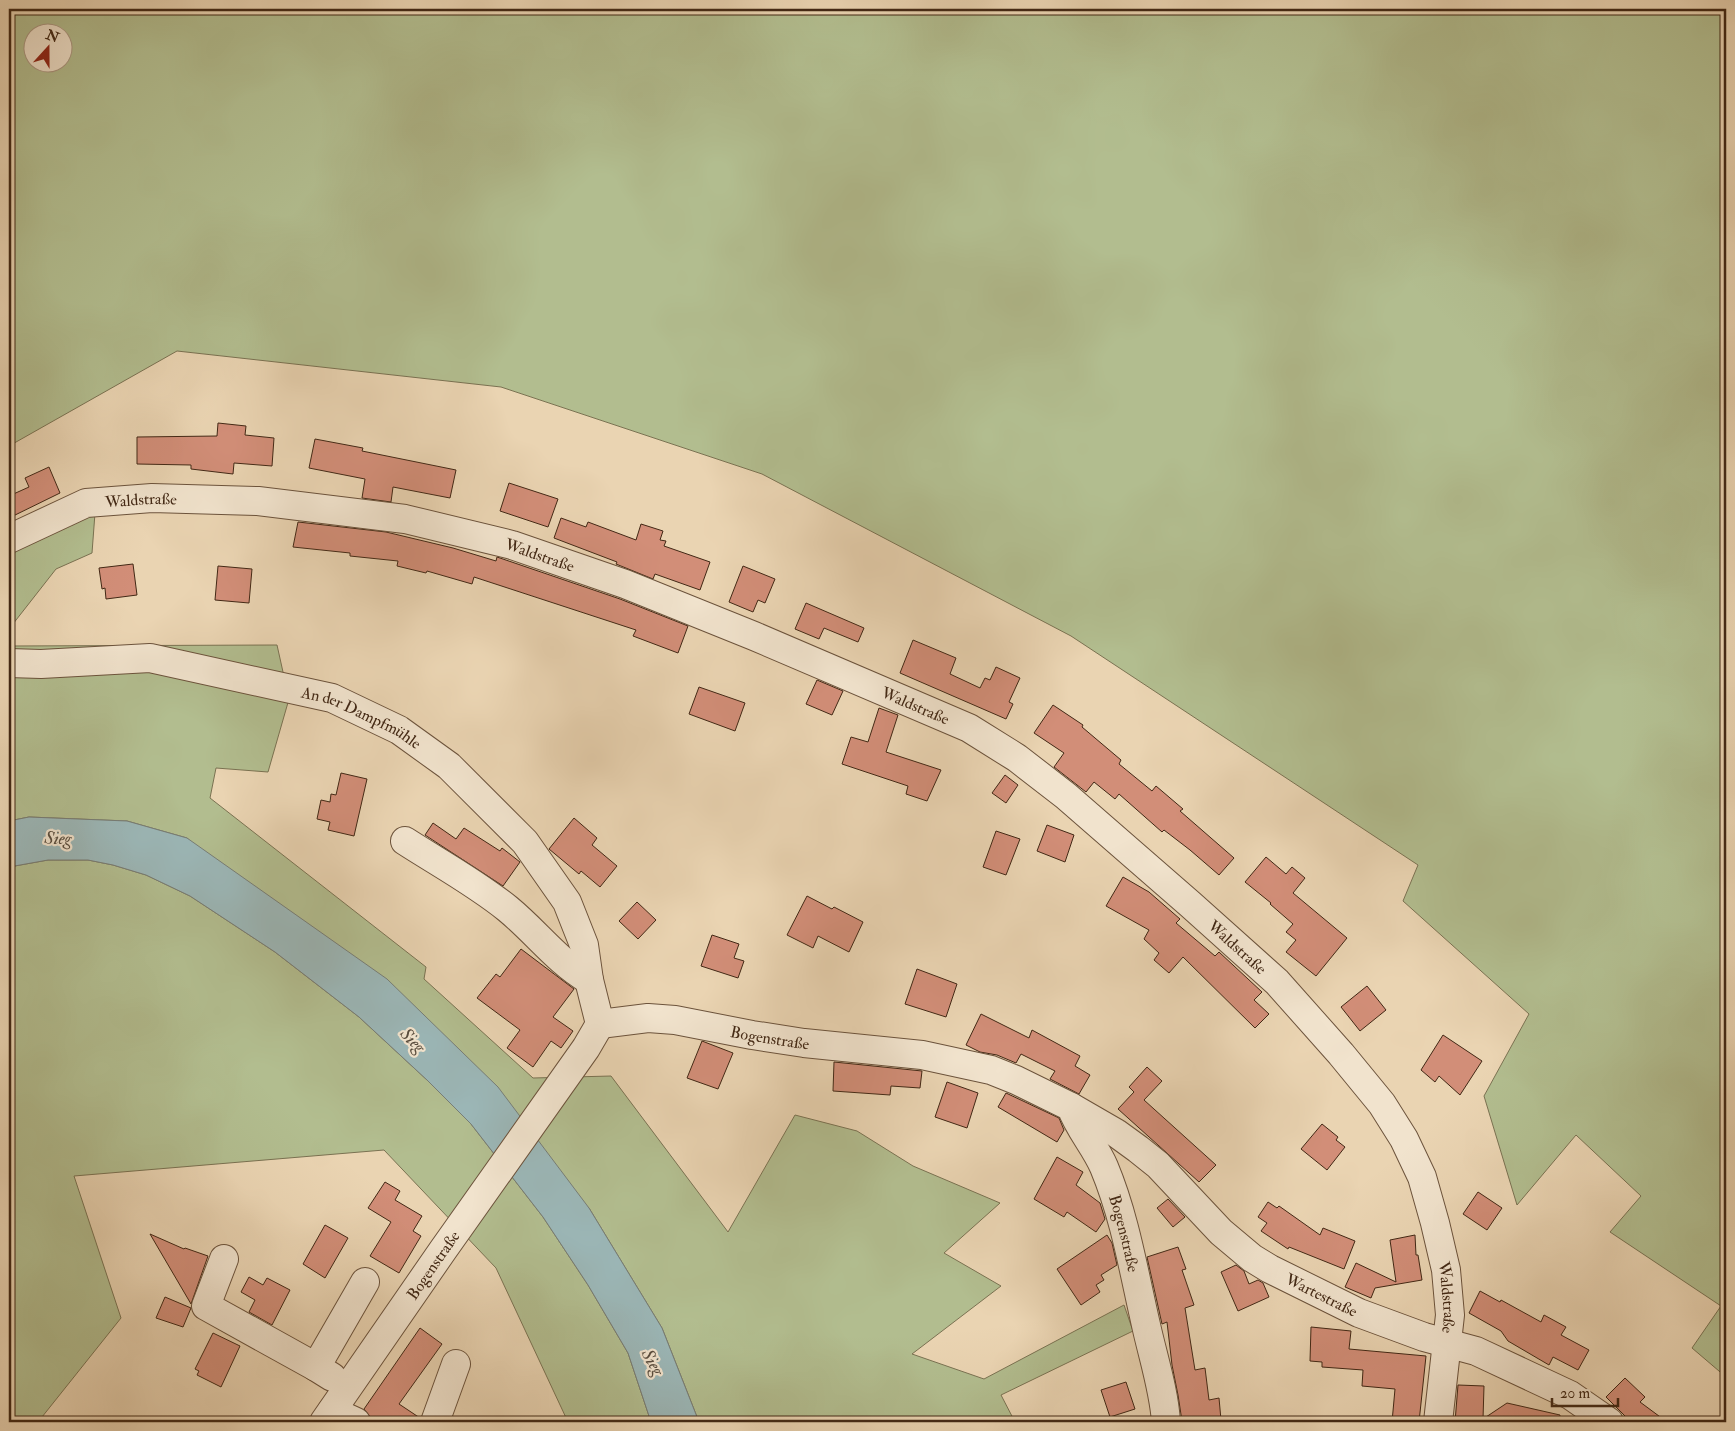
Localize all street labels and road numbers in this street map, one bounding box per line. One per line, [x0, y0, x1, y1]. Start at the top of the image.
street label: Waldstraße [103, 489, 177, 513]
street label: Waldstraße [501, 534, 577, 577]
street label: An der Dampfmühle [299, 682, 425, 754]
street label: Waldstraße [877, 682, 953, 730]
street label: Waldstraße [1203, 915, 1271, 979]
street label: Bogenstraße [729, 1022, 810, 1055]
street label: Bogenstraße [1104, 1192, 1143, 1275]
street label: Bogenstraße [403, 1227, 465, 1304]
street label: Waldstraße [1433, 1259, 1459, 1335]
street label: Wartestraße [1281, 1269, 1361, 1322]

